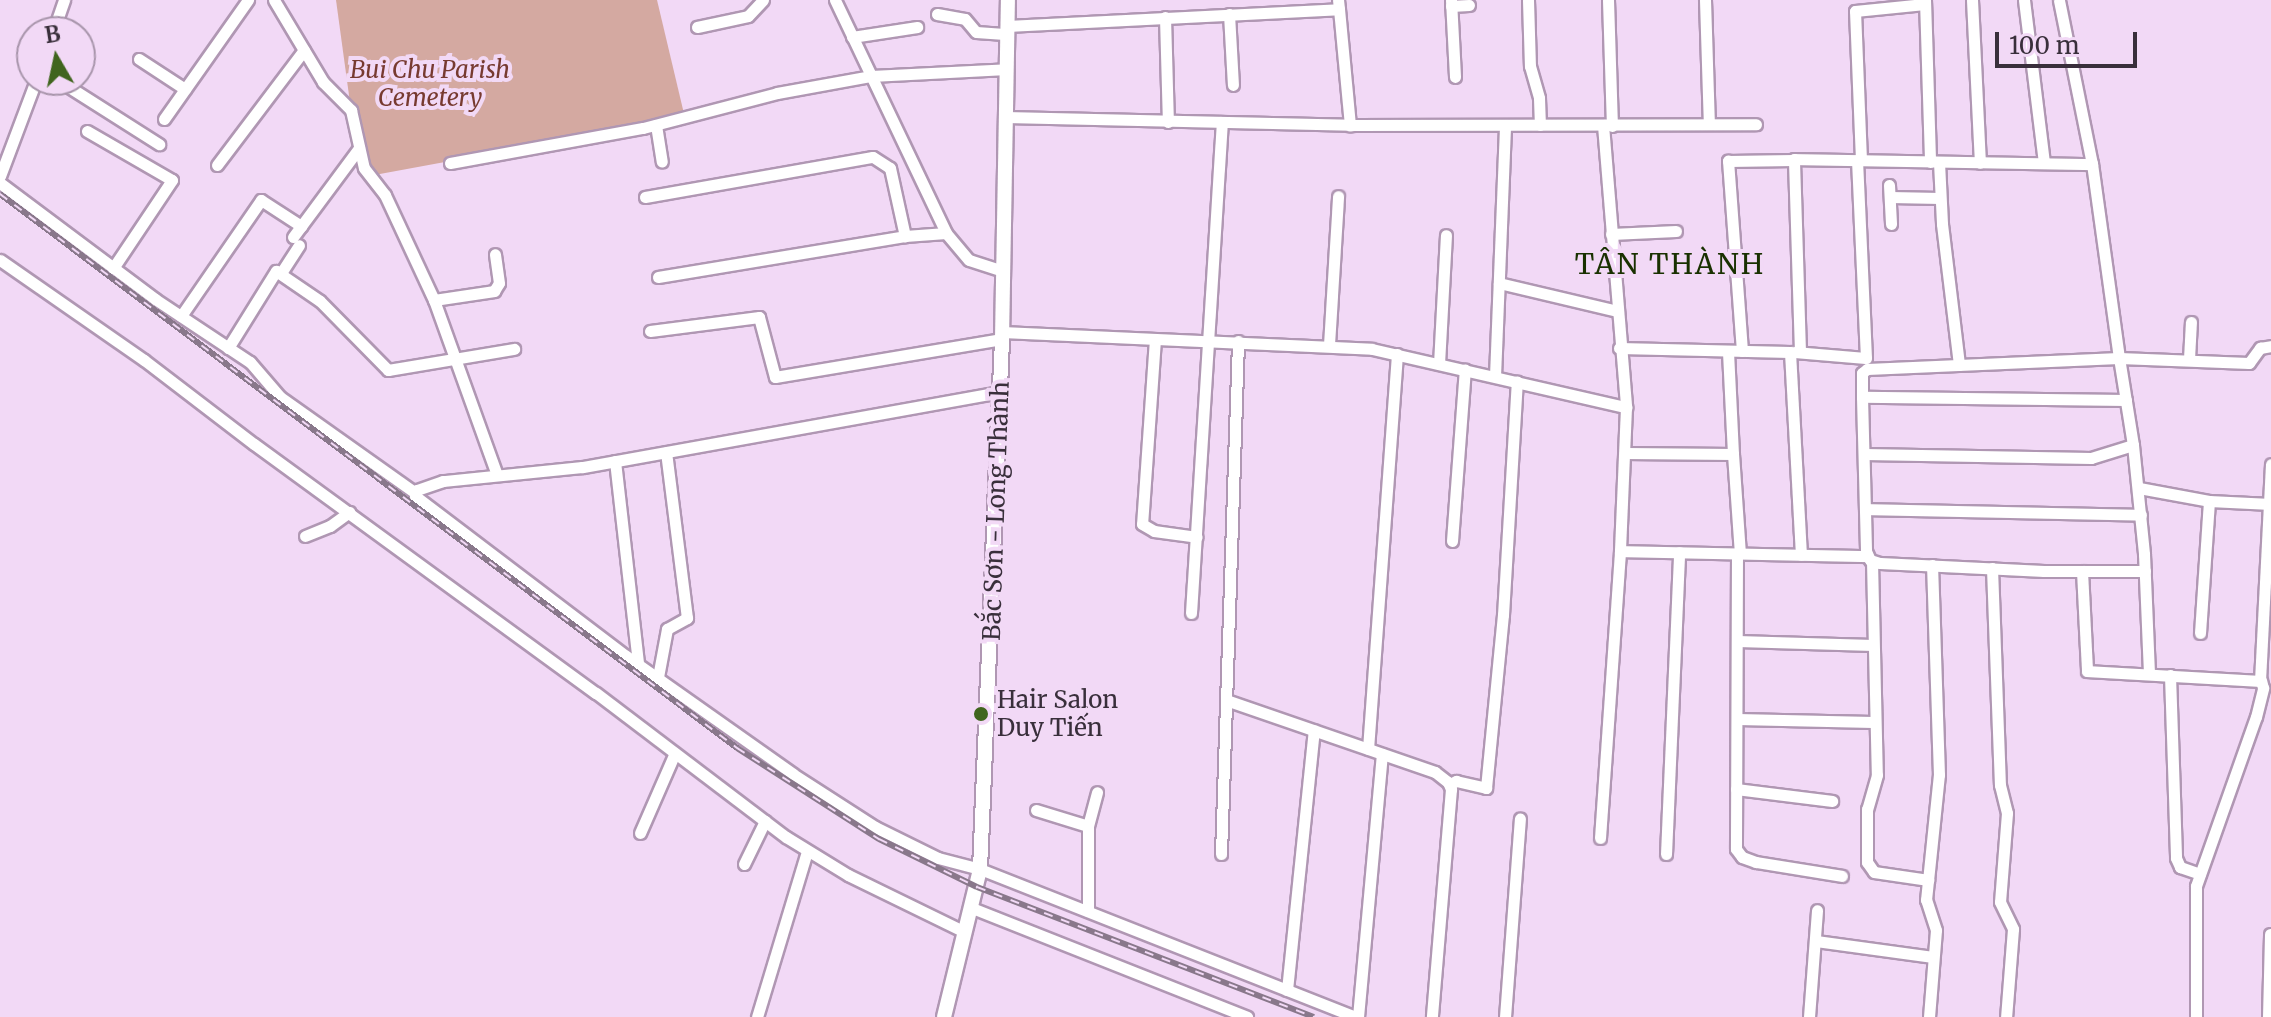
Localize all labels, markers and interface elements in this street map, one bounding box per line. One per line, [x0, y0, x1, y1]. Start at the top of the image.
north arrow [16, 16, 96, 96]
scale bar [1999, 16, 2141, 66]
text: B [43, 19, 62, 49]
text: 100 m [2009, 30, 2079, 61]
park label: Bui Chu Parish Cemetery [350, 56, 510, 112]
district label: TÂN THÀNH [1575, 247, 1765, 281]
street label: Bắc Sơn - Long Thành [977, 381, 1015, 641]
place label: Hair Salon Duy Tiến [997, 686, 1118, 742]
marker: Hair Salon Duy Tiến [972, 705, 990, 723]

